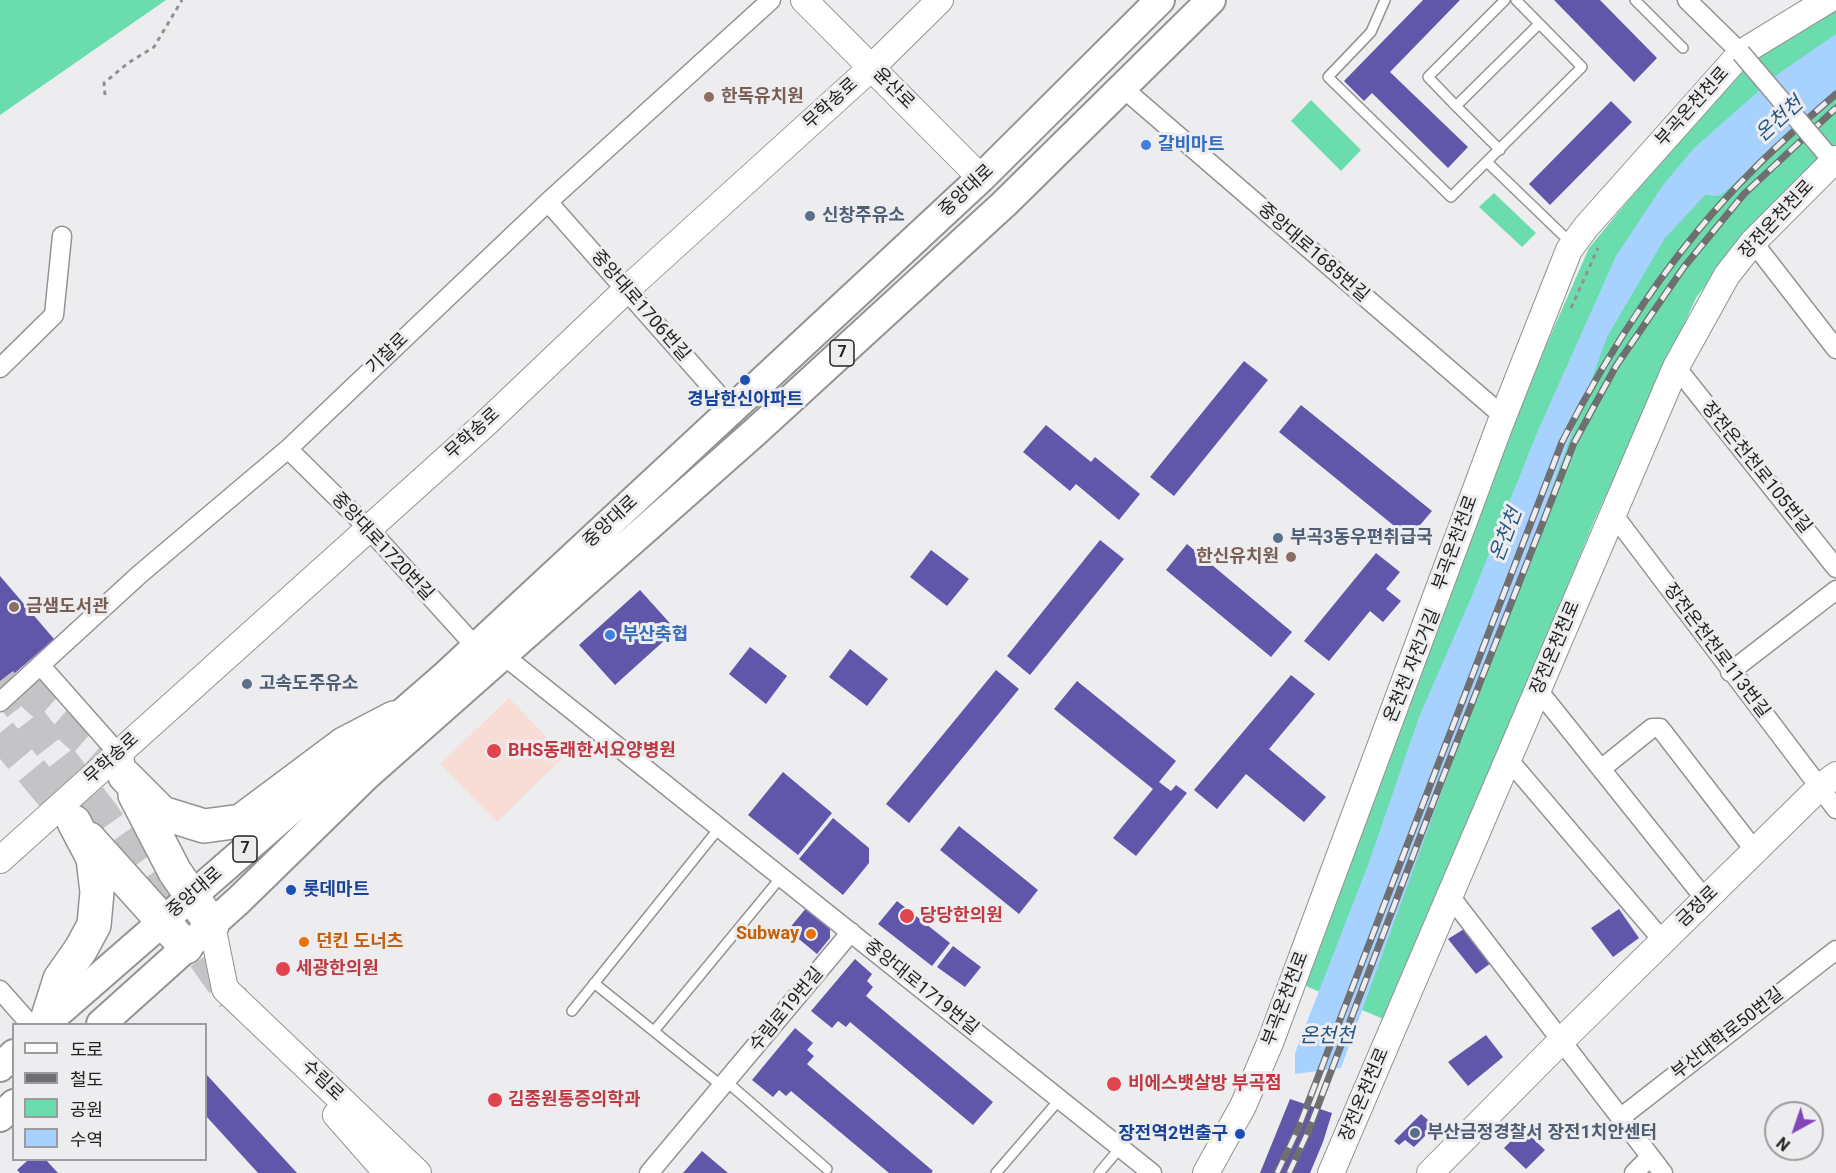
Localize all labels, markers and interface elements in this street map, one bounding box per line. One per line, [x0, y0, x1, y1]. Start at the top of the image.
street label: 부곡온천천로 [1652, 63, 1734, 151]
street label: 윤산로 [868, 64, 918, 114]
street label: 무학송로 [799, 74, 863, 134]
place label: 한독유치원 [721, 86, 804, 108]
marker: 한독유치원 [702, 90, 716, 104]
water label: 온천천 [1751, 93, 1809, 147]
place label: 갈비마트 [1158, 134, 1224, 156]
marker: 갈비마트 [1139, 138, 1153, 152]
street label: 중앙대로 [935, 161, 999, 221]
street label: 장전온천천로 [1735, 176, 1819, 264]
street label: 중앙대로1685번길 [1253, 199, 1373, 307]
place label: 신창주유소 [822, 205, 905, 227]
marker: 신창주유소 [803, 209, 817, 223]
street label: 중앙대로1706번길 [586, 246, 694, 366]
street label: 기찰로 [363, 329, 413, 379]
road number: 7 [830, 340, 854, 366]
marker: 경남한신아파트 [738, 373, 752, 387]
place label: 경남한신아파트 [687, 389, 803, 411]
street label: 장전온천천로105번길 [1696, 398, 1816, 538]
street label: 무학송로 [441, 404, 505, 464]
street label: 중앙대로1720번길 [326, 489, 438, 605]
street label: 중앙대로 [579, 492, 643, 552]
street label: 부곡온천천로 [1429, 493, 1483, 593]
water label: 온천천 [1486, 505, 1528, 565]
place label: 부곡3동우편취급국 [1290, 527, 1433, 549]
marker: 부곡3동우편취급국 [1271, 531, 1285, 545]
place label: 한신유치원 [1196, 546, 1279, 568]
marker: 한신유치원 [1284, 550, 1298, 564]
street label: 장전온천천로113번길 [1658, 579, 1774, 723]
place label: 금샘도서관 [26, 596, 109, 618]
street label: 장전온천천로 [1527, 598, 1585, 698]
marker: 금샘도서관 [7, 600, 21, 614]
street label: 온천천 자전거길 [1380, 606, 1446, 726]
place label: 부산축협 [622, 624, 688, 646]
marker: 부산축협 [603, 628, 617, 642]
place label: 고속도주유소 [259, 673, 358, 695]
marker: 고속도주유소 [240, 677, 254, 691]
street label: 무학송로 [80, 729, 144, 789]
place label: BHS동래한서요양병원 [508, 740, 676, 762]
marker: BHS동래한서요양병원 [485, 742, 503, 760]
road number: 7 [233, 836, 257, 862]
street label: 중앙대로 [163, 863, 227, 923]
place label: 롯데마트 [303, 879, 369, 901]
street label: 금정로 [1673, 882, 1723, 932]
marker: 롯데마트 [284, 883, 298, 897]
place label: 당당한의원 [920, 905, 1003, 927]
marker: 당당한의원 [898, 907, 916, 925]
place label: Subway [736, 923, 799, 945]
marker: Subway [804, 927, 818, 941]
place label: 던킨 도너츠 [316, 931, 403, 953]
marker: 던킨 도너츠 [297, 935, 311, 949]
street label: 중앙대로1719번길 [860, 936, 982, 1040]
street label: 부곡온천천로 [1258, 949, 1314, 1049]
place label: 세광한의원 [296, 958, 379, 980]
marker: 세광한의원 [274, 960, 292, 978]
street label: 수림로19번길 [746, 964, 828, 1056]
street label: 부산대학로50번길 [1668, 984, 1788, 1084]
legend [12, 1023, 207, 1161]
water label: 온천천 [1299, 1025, 1355, 1049]
text: 도로 [70, 1039, 103, 1060]
street label: 장전온천천로 [1336, 1045, 1394, 1145]
street label: 수림로 [297, 1056, 347, 1106]
text: 철도 [70, 1069, 103, 1090]
place label: 비에스뱃살방 부곡점 [1128, 1073, 1282, 1095]
marker: 비에스뱃살방 부곡점 [1105, 1075, 1123, 1093]
place label: 김종원통증의학과 [508, 1089, 640, 1111]
marker: 김종원통증의학과 [486, 1091, 504, 1109]
text: 공원 [70, 1099, 103, 1120]
north arrow [1764, 1101, 1824, 1161]
place label: 부산금정경찰서 장전1치안센터 [1427, 1122, 1657, 1144]
place label: 장전역2번출구 [1118, 1123, 1228, 1145]
marker: 부산금정경찰서 장전1치안센터 [1408, 1126, 1422, 1140]
marker: 장전역2번출구 [1233, 1127, 1247, 1141]
text: 수역 [70, 1129, 103, 1150]
text: N [1773, 1133, 1794, 1155]

